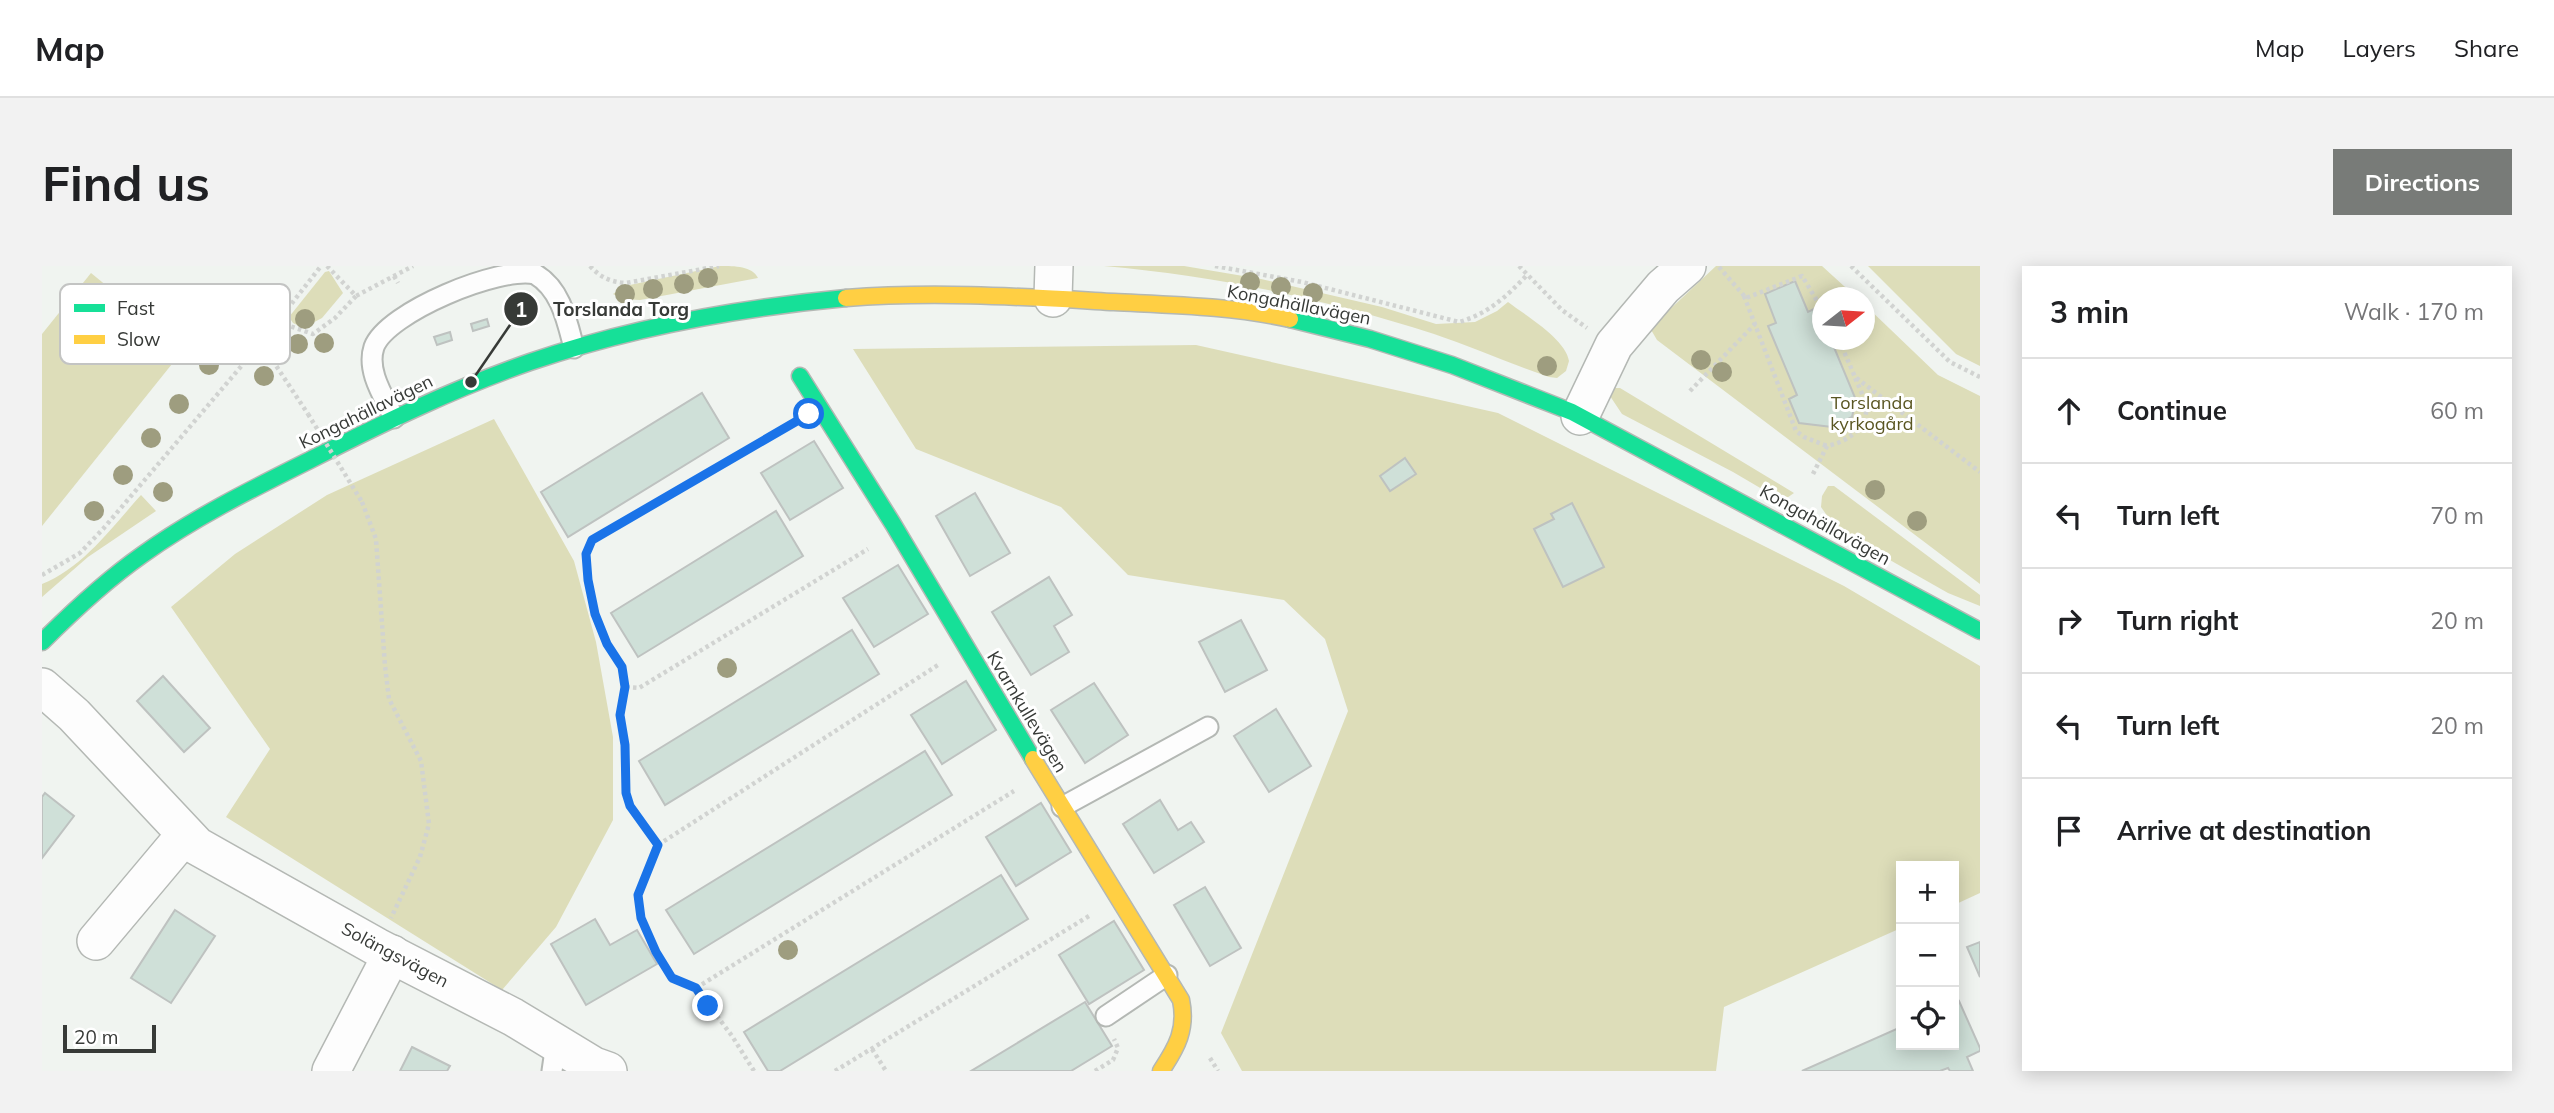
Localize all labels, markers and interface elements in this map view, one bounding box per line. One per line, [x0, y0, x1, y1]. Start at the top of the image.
text: Map [35, 28, 105, 69]
text: Map [2255, 33, 2304, 63]
text: Layers [2342, 33, 2416, 63]
text: Share [2454, 33, 2519, 63]
button: Directions [2333, 149, 2512, 215]
text: Find us [42, 152, 210, 213]
street label: Kongahällavägen [1225, 279, 1373, 330]
legend [60, 284, 290, 364]
north arrow [1812, 287, 1875, 350]
callout: Torslanda Torg [503, 289, 703, 329]
text: 3 min [2050, 293, 2129, 331]
text: Fast [117, 296, 155, 320]
text: 1 [515, 296, 527, 322]
text: Torslanda Torg [553, 297, 689, 321]
text: Walk · 170 m [2344, 297, 2484, 326]
text: Slow [117, 327, 161, 351]
street label: Kongahällavägen [295, 369, 436, 454]
park label: Torslanda kyrkogård [1830, 391, 1914, 435]
icon: ahead [2050, 392, 2088, 430]
text: Continue [2117, 394, 2227, 427]
text: 60 m [2430, 396, 2484, 425]
route start [793, 398, 824, 429]
street label: Kongahällavägen [1756, 479, 1895, 570]
icon: left [2050, 497, 2088, 535]
text: Turn left [2117, 499, 2219, 532]
text: 70 m [2430, 501, 2484, 530]
icon: right [2050, 602, 2088, 640]
text: Turn right [2117, 604, 2238, 637]
text: 20 m [2430, 606, 2484, 635]
street label: Kvarnkullevägen [982, 647, 1073, 777]
icon: left [2050, 707, 2088, 745]
text: Turn left [2117, 709, 2219, 742]
text: 20 m [2430, 711, 2484, 740]
icon: arrive [2050, 812, 2088, 850]
text: Arrive at destination [2117, 814, 2372, 847]
map controls [1896, 861, 1959, 1050]
button: + [1896, 861, 1959, 924]
street label: Solängsvägen [338, 917, 453, 992]
button: − [1896, 924, 1959, 987]
button: locate [1896, 987, 1959, 1050]
route end [692, 990, 723, 1021]
scale bar [63, 1022, 156, 1054]
text: 20 m [74, 1025, 118, 1049]

